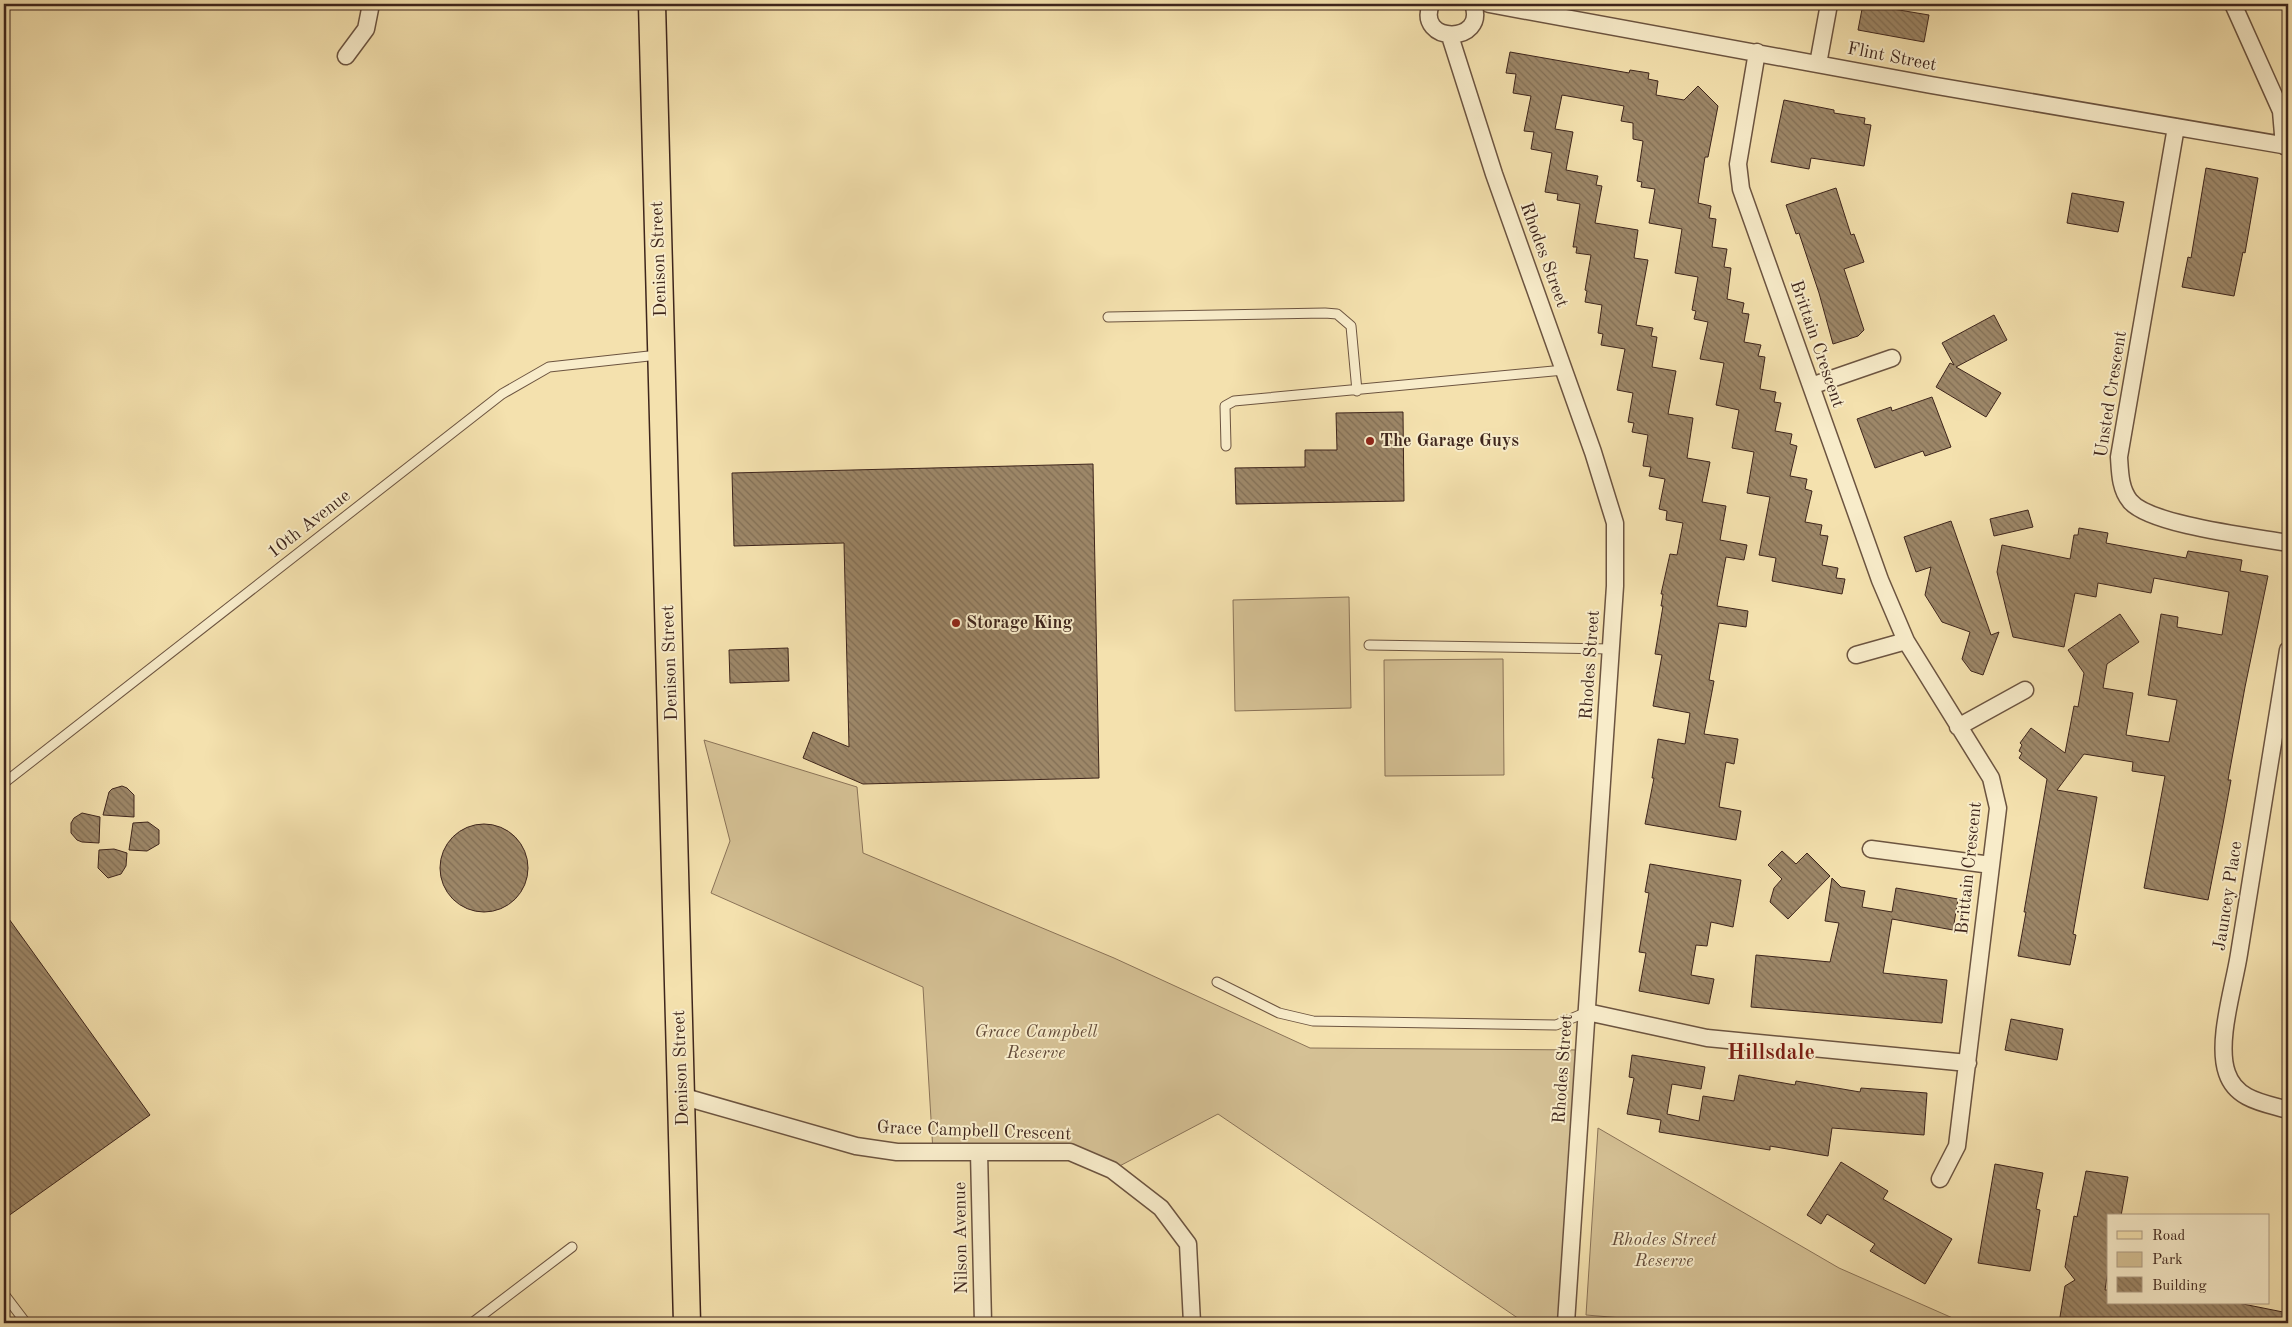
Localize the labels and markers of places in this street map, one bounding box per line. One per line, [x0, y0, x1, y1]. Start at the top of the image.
place label: The Garage Guys [1380, 432, 1519, 450]
marker: The Garage Guys [1364, 435, 1376, 447]
place label: Storage King [966, 614, 1072, 632]
marker: Storage King [950, 617, 962, 629]

